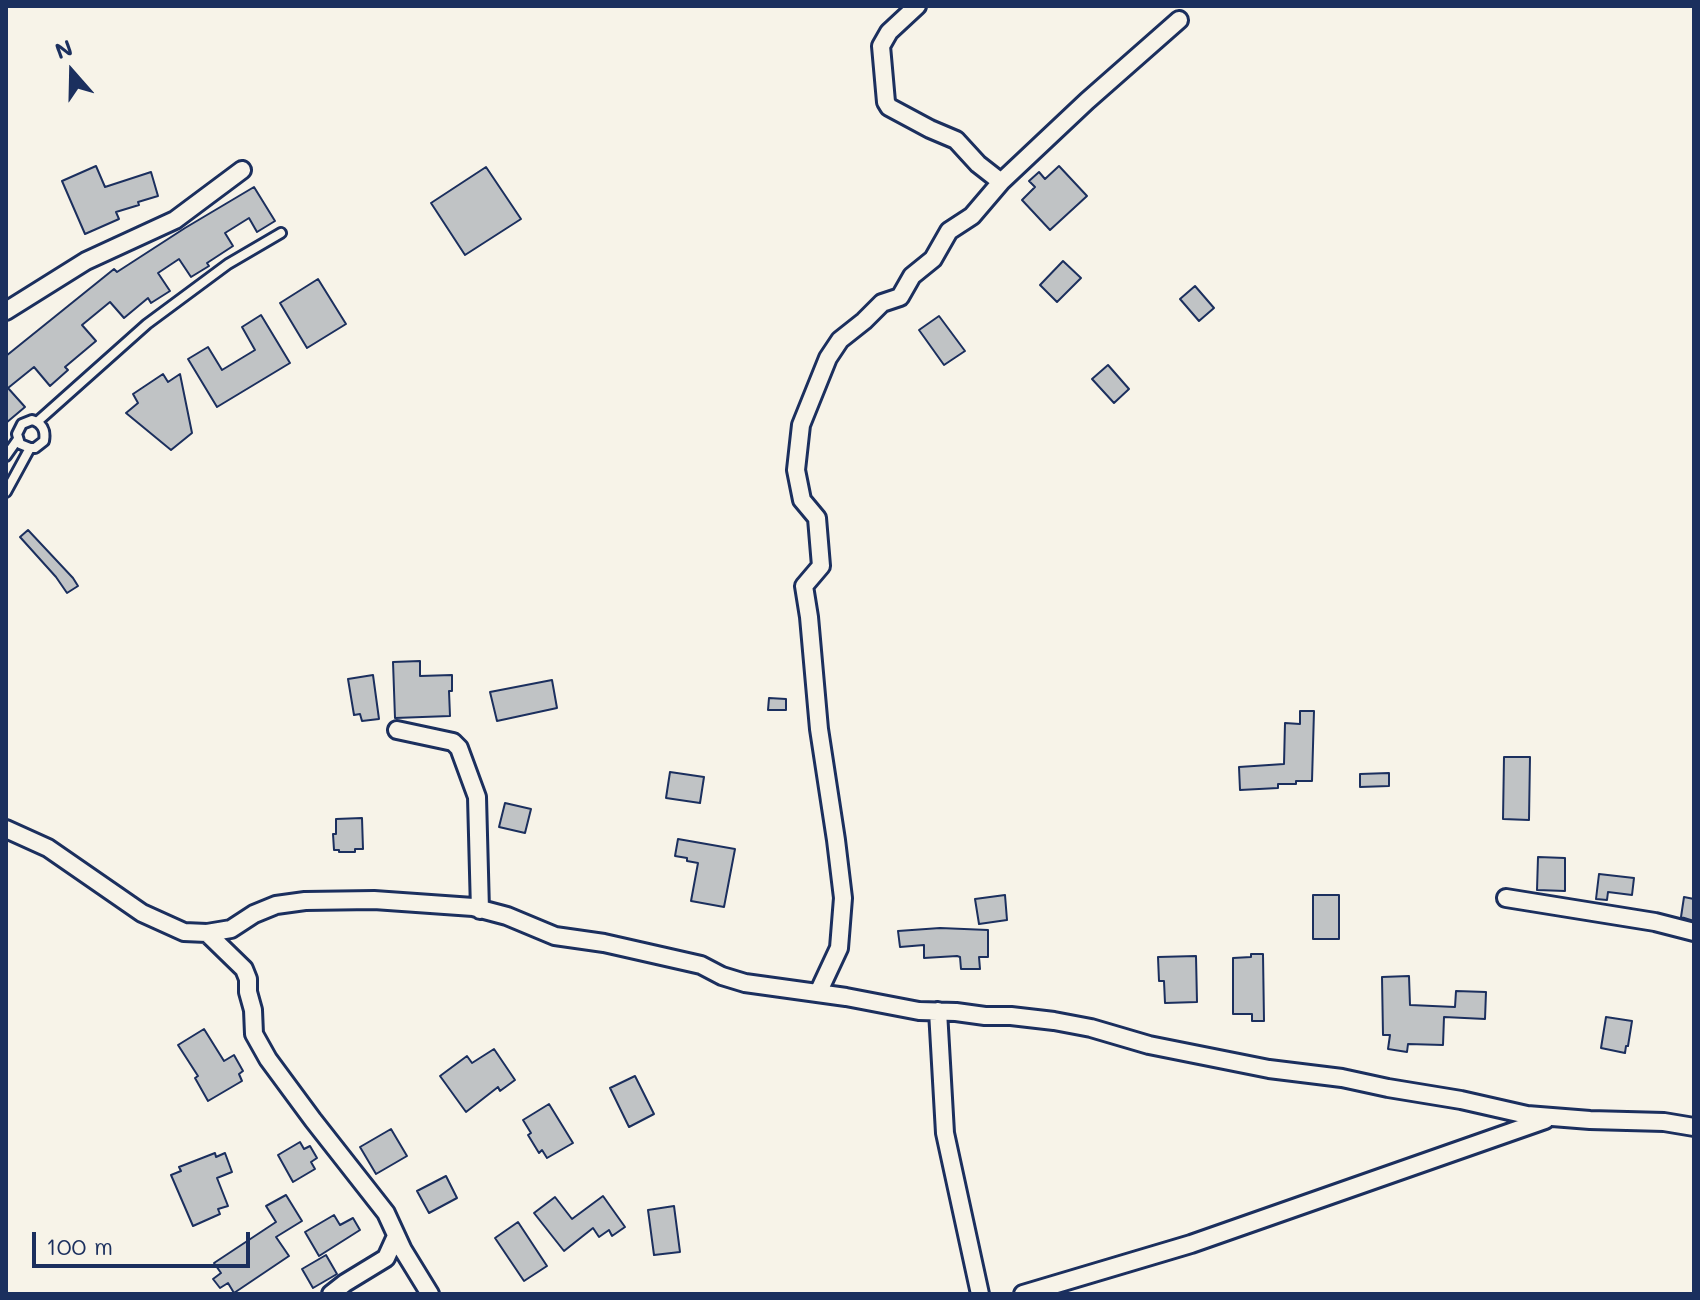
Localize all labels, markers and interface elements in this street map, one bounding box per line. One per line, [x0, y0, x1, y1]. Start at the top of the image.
north arrow [32, 32, 112, 112]
text: N [51, 32, 76, 65]
scale bar [36, 1216, 254, 1266]
text: 100 m [46, 1230, 113, 1261]

